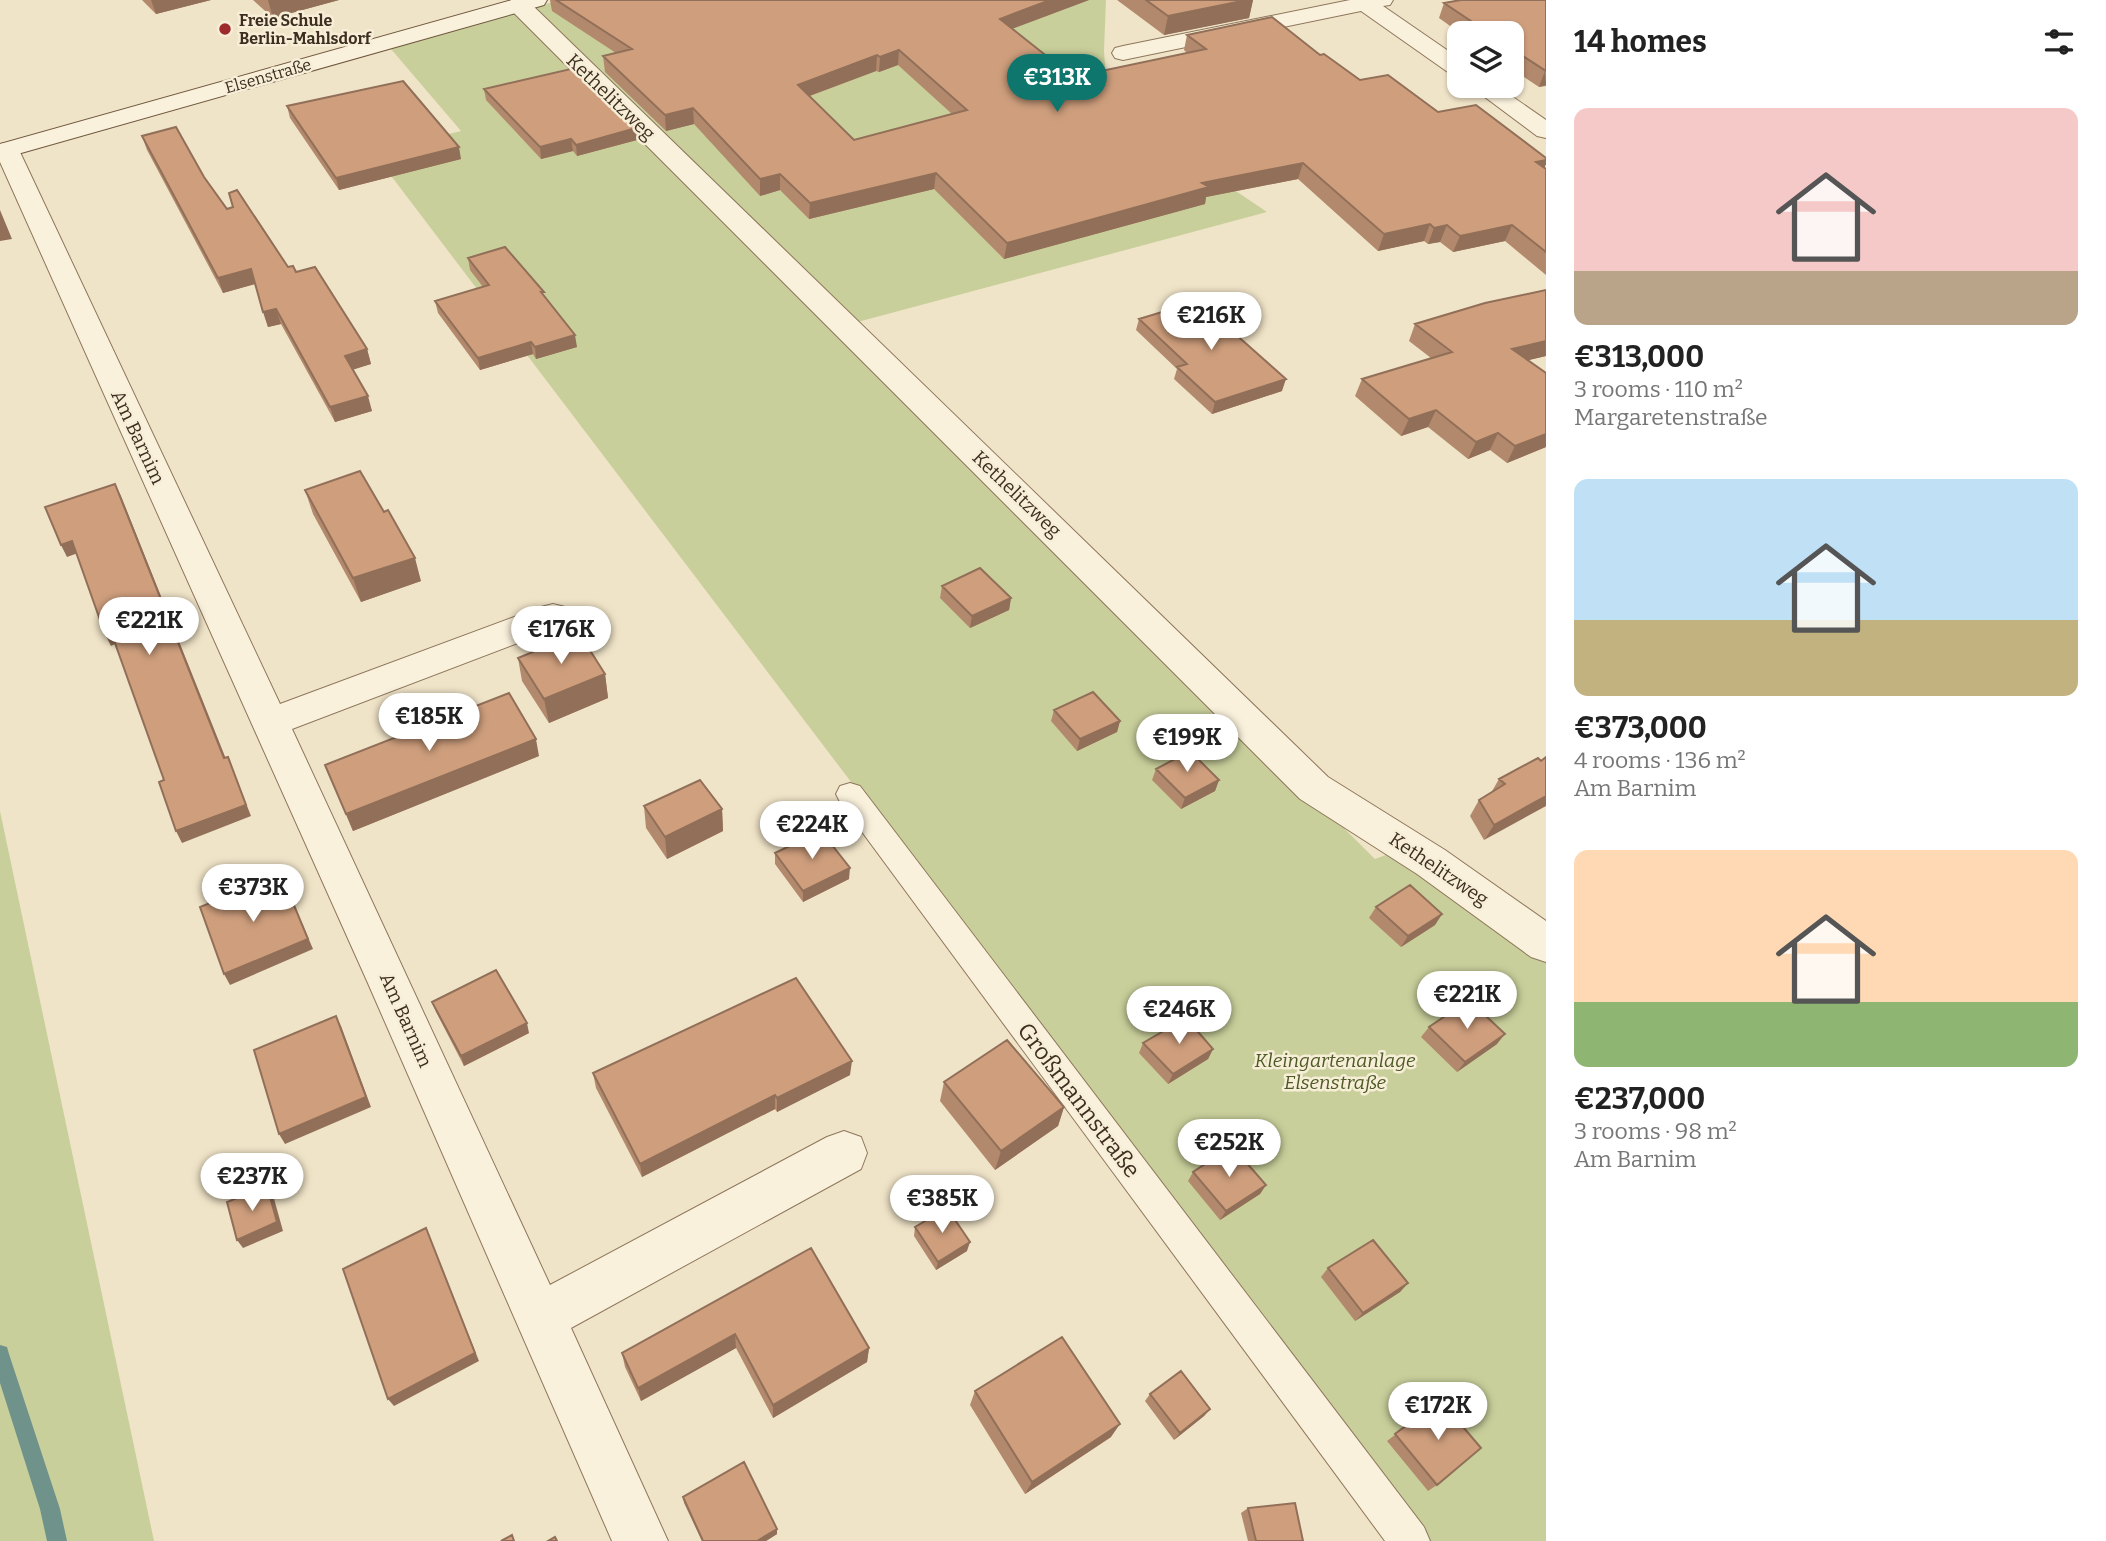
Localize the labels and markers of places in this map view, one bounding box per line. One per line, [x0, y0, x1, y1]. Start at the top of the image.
place label: Freie Schule Berlin-Mahlsdorf [239, 11, 372, 48]
marker: Freie Schule Berlin-Mahlsdorf [217, 21, 233, 37]
pin: €313K [1008, 54, 1106, 114]
pin: €216K [1162, 292, 1260, 352]
pin: €221K [100, 598, 198, 657]
pin: €176K [512, 606, 610, 666]
pin: €185K [380, 694, 478, 753]
pin: €199K [1138, 714, 1236, 774]
pin: €224K [763, 802, 861, 861]
pin: €373K [204, 864, 302, 924]
pin: €221K [1418, 972, 1516, 1031]
pin: €246K [1130, 986, 1228, 1046]
pin: €252K [1180, 1120, 1278, 1179]
pin: €237K [203, 1154, 301, 1213]
pin: €385K [893, 1176, 991, 1235]
pin: €172K [1389, 1382, 1487, 1442]

